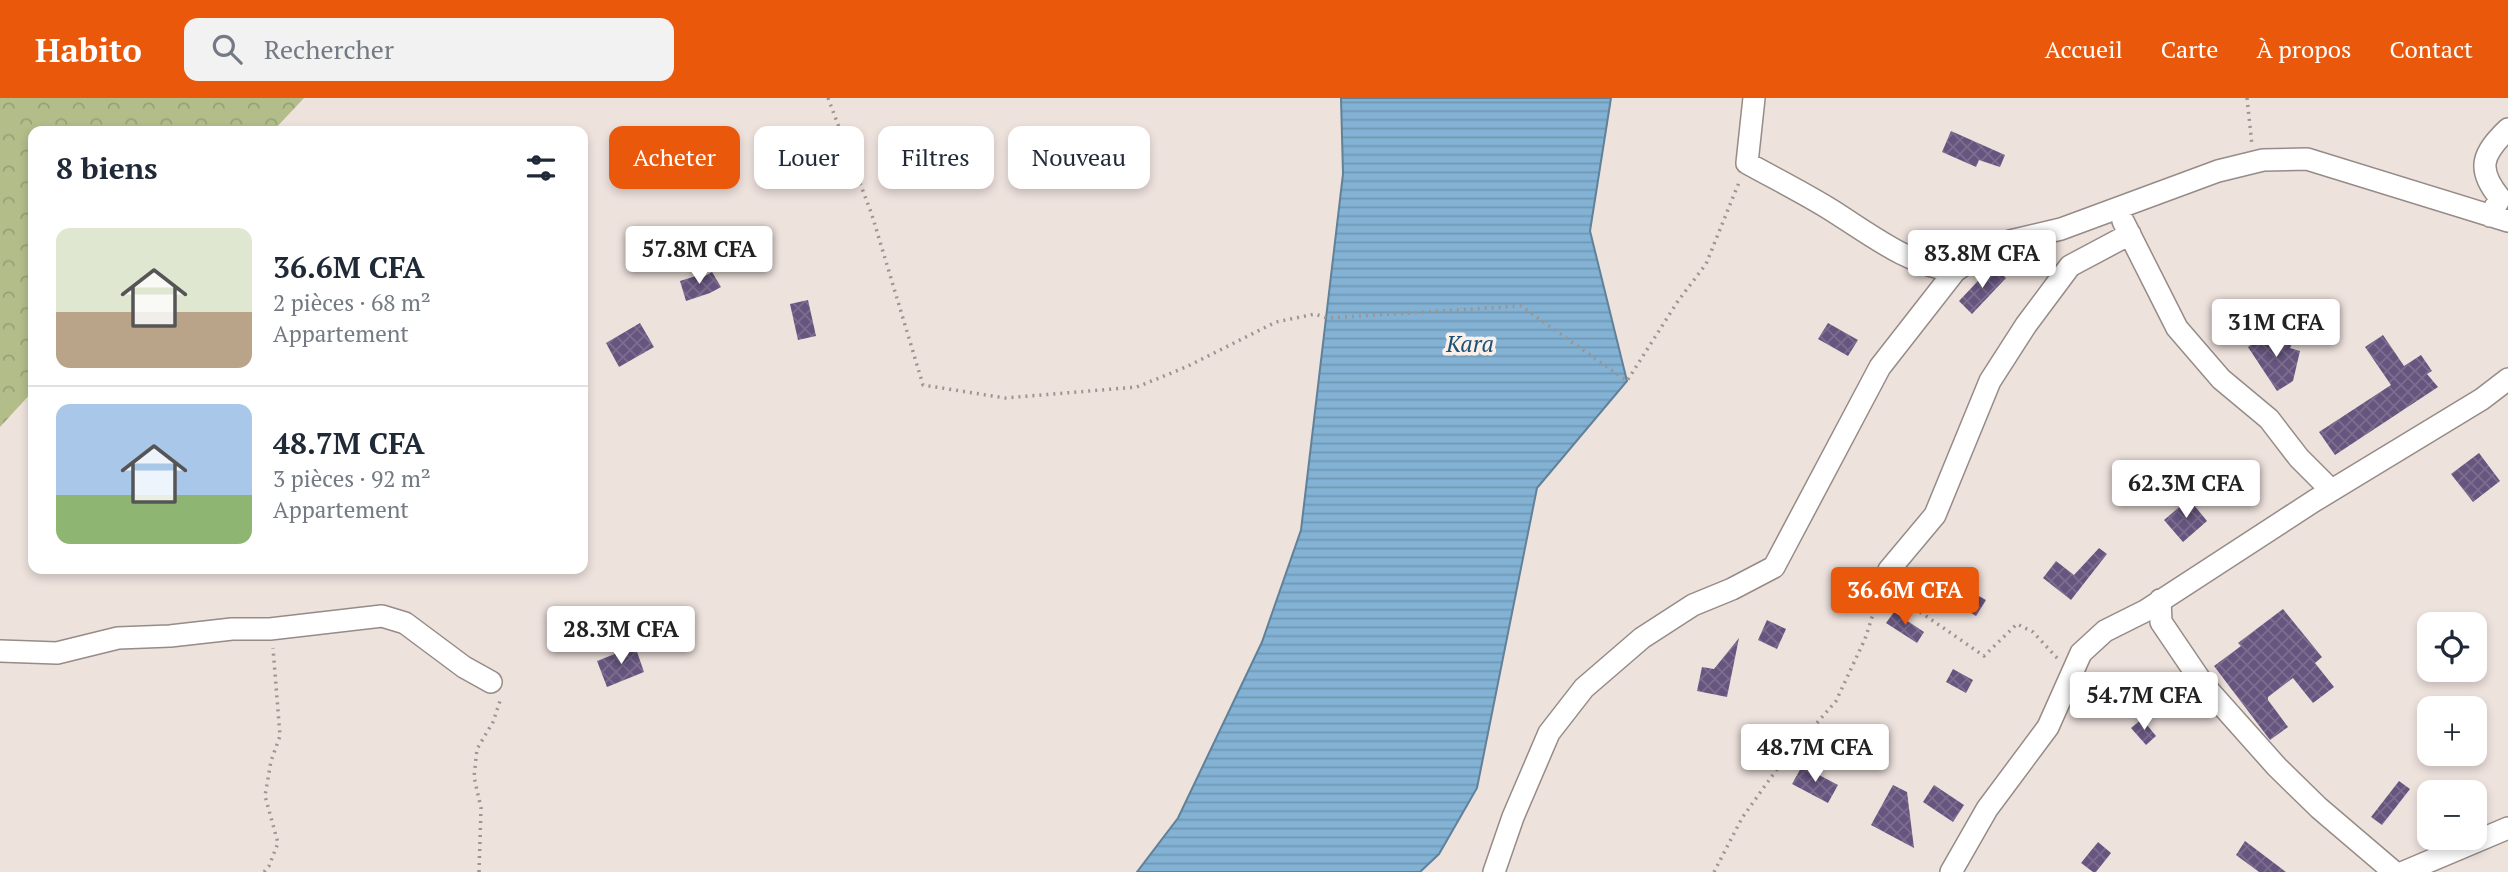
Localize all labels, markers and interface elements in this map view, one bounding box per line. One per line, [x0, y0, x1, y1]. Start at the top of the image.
search box [184, 18, 674, 81]
text: Habito [35, 28, 142, 71]
icon: search [208, 30, 246, 68]
text: Rechercher [264, 32, 394, 66]
text: Accueil [2045, 33, 2123, 65]
text: Carte [2161, 33, 2218, 65]
text: À propos [2256, 33, 2352, 65]
text: Contact [2390, 33, 2473, 65]
chip: Acheter [609, 126, 740, 189]
chip: Louer [754, 126, 864, 189]
chip: Filtres [878, 126, 994, 189]
chip: Nouveau [1008, 126, 1150, 189]
text: 8 biens [56, 148, 158, 188]
icon: filters [522, 149, 560, 187]
pin: 57.8M CFA [619, 226, 779, 286]
pin: 83.8M CFA [1902, 230, 2062, 290]
text: 57.8M CFA [642, 233, 756, 264]
text: 83.8M CFA [1924, 237, 2040, 268]
text: 36.6M CFA [273, 247, 425, 287]
icon: home [112, 256, 196, 340]
text: 2 pièces · 68 m² [273, 287, 431, 318]
pin: 31M CFA [2211, 300, 2341, 359]
text: 31M CFA [2228, 306, 2324, 337]
text: Appartement [273, 318, 409, 349]
water label: Kara [1445, 328, 1494, 359]
text: 48.7M CFA [273, 423, 425, 463]
icon: home [112, 432, 196, 516]
pin: 62.3M CFA [2106, 460, 2266, 520]
text: 3 pièces · 92 m² [273, 463, 431, 494]
text: 62.3M CFA [2128, 467, 2244, 498]
text: Appartement [273, 494, 409, 525]
pin: 36.6M CFA [1825, 568, 1985, 627]
text: 36.6M CFA [1847, 574, 1963, 605]
pin: 28.3M CFA [541, 606, 701, 666]
map controls [2417, 612, 2487, 850]
button: locate [2417, 612, 2487, 682]
text: 28.3M CFA [563, 613, 679, 644]
pin: 54.7M CFA [2064, 672, 2224, 732]
text: 54.7M CFA [2086, 679, 2202, 710]
button: + [2417, 696, 2487, 766]
pin: 48.7M CFA [1735, 724, 1895, 784]
text: 48.7M CFA [1757, 731, 1873, 762]
button: − [2417, 780, 2487, 850]

